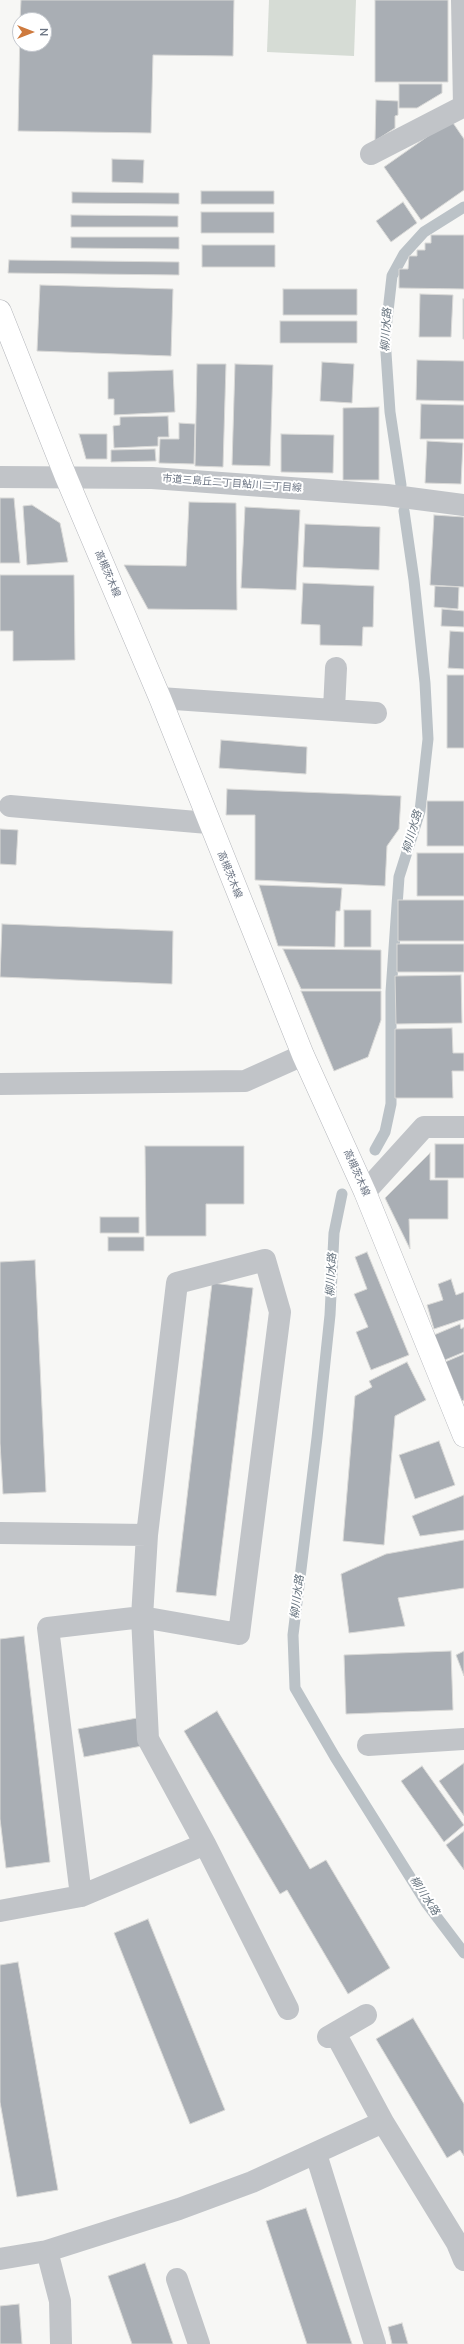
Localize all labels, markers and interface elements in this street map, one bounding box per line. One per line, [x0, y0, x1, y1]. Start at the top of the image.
north arrow [12, 12, 52, 52]
text: N [36, 28, 51, 36]
water label: 柳川水路 [379, 308, 395, 352]
street label: 市道三島丘二丁目鮎川二丁目線 [162, 473, 302, 495]
street label: 高槻茨木線 [92, 549, 122, 599]
water label: 柳川水路 [401, 809, 425, 855]
street label: 高槻茨木線 [214, 850, 244, 900]
street label: 高槻茨木線 [340, 1148, 372, 1198]
water label: 柳川水路 [324, 1253, 340, 1297]
water label: 柳川水路 [289, 1574, 307, 1620]
water label: 柳川水路 [406, 1874, 442, 1918]

